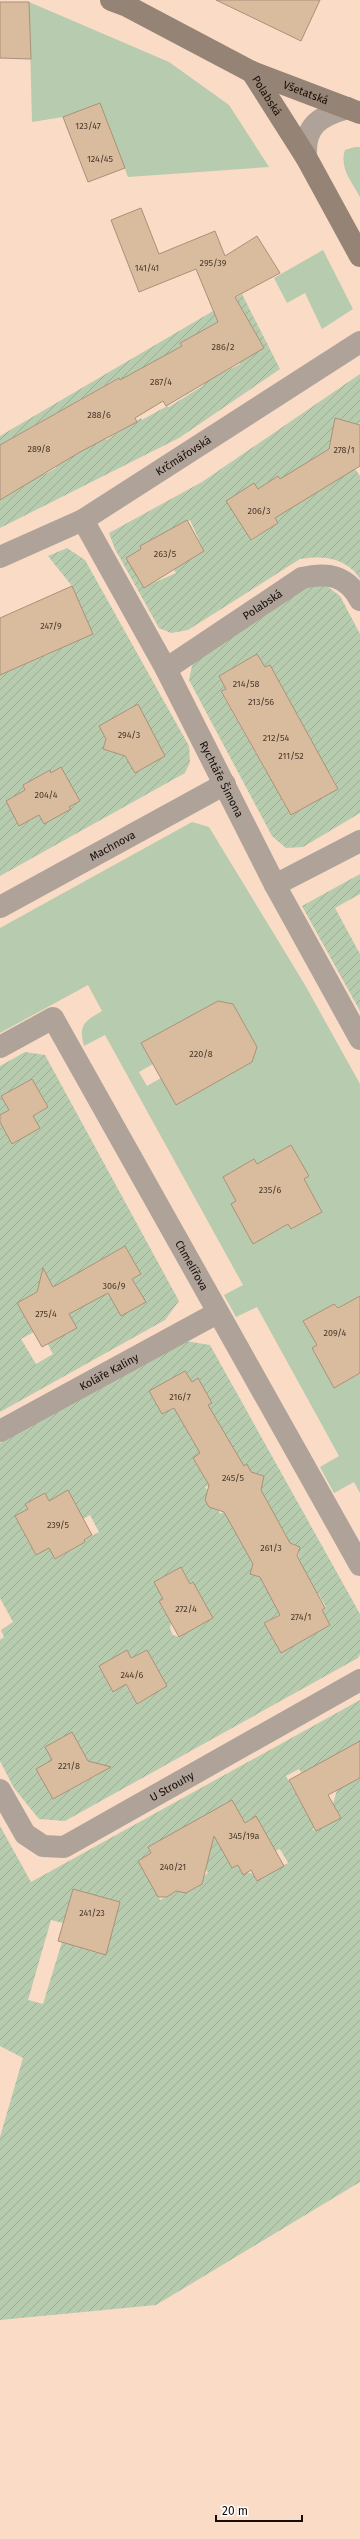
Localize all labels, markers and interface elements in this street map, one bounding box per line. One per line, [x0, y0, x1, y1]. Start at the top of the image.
street label: Polabská [249, 74, 284, 118]
street label: Všetatská [281, 78, 330, 107]
house number: 123/47 [75, 121, 101, 131]
house number: 124/45 [87, 154, 114, 164]
house number: 295/39 [200, 258, 227, 268]
house number: 141/41 [135, 263, 159, 273]
house number: 286/2 [212, 342, 234, 352]
house number: 287/4 [150, 377, 172, 387]
house number: 288/6 [87, 410, 111, 420]
street label: Krčmářovská [153, 433, 214, 479]
house number: 289/8 [27, 444, 51, 454]
house number: 278/1 [333, 445, 355, 455]
house number: 206/3 [248, 506, 271, 516]
house number: 263/5 [154, 549, 177, 559]
street label: Polabská [240, 587, 285, 623]
house number: 247/9 [40, 621, 62, 631]
house number: 214/58 [233, 679, 259, 689]
house number: 213/56 [248, 697, 274, 707]
house number: 294/3 [118, 730, 140, 740]
house number: 212/54 [263, 733, 289, 743]
street label: Rychtáře Šimona [196, 739, 246, 820]
house number: 211/52 [278, 751, 304, 761]
house number: 204/4 [34, 790, 58, 800]
street label: Machnova [87, 828, 138, 864]
house number: 220/8 [189, 1049, 213, 1059]
house number: 235/6 [259, 1185, 281, 1195]
street label: Chmelířova [172, 1238, 211, 1293]
house number: 306/9 [102, 1281, 126, 1291]
house number: 275/4 [35, 1309, 57, 1319]
house number: 209/4 [324, 1328, 347, 1338]
street label: Koláře Kaliny [77, 1351, 141, 1393]
house number: 216/7 [169, 1392, 191, 1402]
house number: 245/5 [222, 1473, 245, 1483]
house number: 239/5 [47, 1520, 70, 1530]
house number: 261/3 [260, 1543, 282, 1553]
house number: 272/4 [175, 1604, 197, 1614]
house number: 274/1 [291, 1612, 311, 1622]
house number: 244/6 [121, 1670, 144, 1680]
house number: 221/8 [58, 1761, 80, 1771]
street label: U Strouhy [148, 1769, 197, 1804]
house number: 345/19a [228, 1831, 260, 1841]
house number: 240/21 [160, 1862, 186, 1872]
house number: 241/23 [79, 1908, 105, 1918]
scale bar [216, 2497, 302, 2523]
text: 20 m [222, 2504, 248, 2518]

